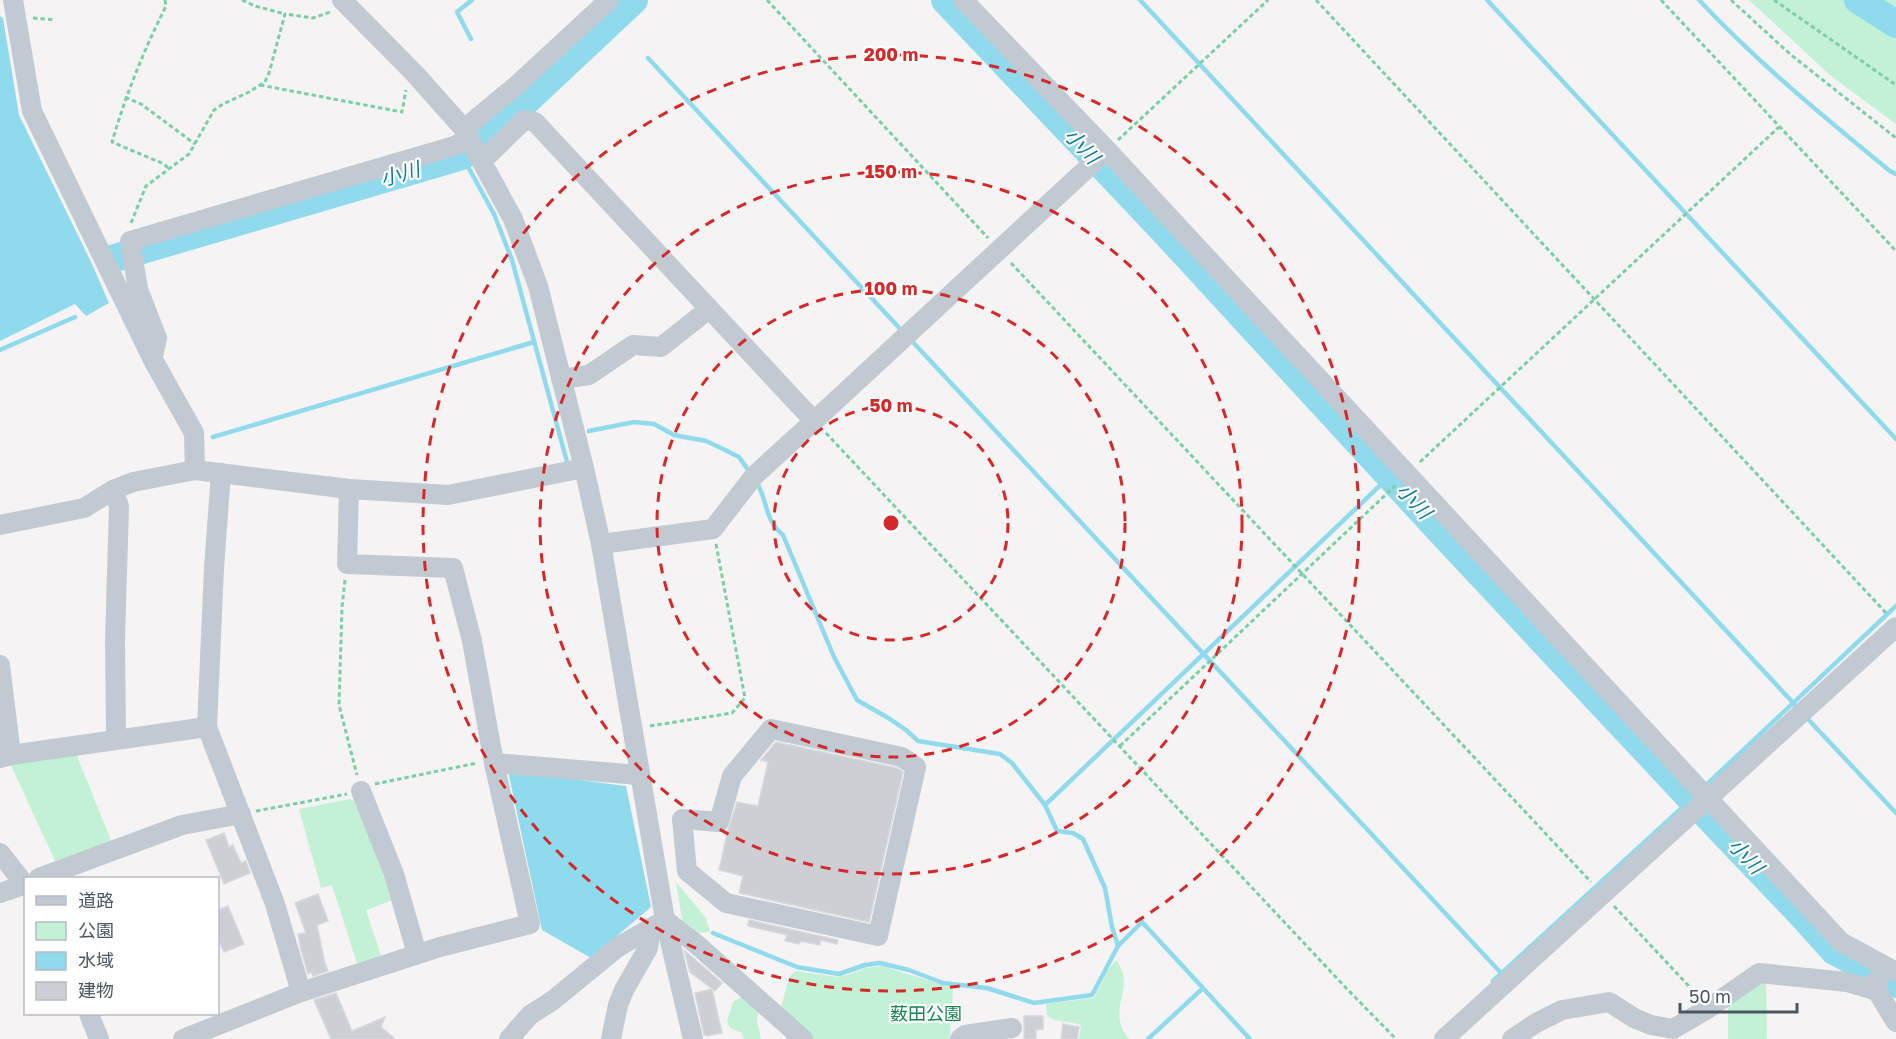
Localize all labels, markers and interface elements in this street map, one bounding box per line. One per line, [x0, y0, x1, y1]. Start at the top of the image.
text: 200 m [864, 43, 918, 65]
water label: 小川 [1060, 123, 1107, 170]
water label: 小川 [377, 155, 424, 190]
text: 150 m [865, 160, 917, 182]
text: 100 m [865, 277, 917, 299]
text: 50 m [870, 394, 912, 416]
water label: 小川 [1392, 478, 1439, 525]
centre of rings [881, 513, 901, 533]
water label: 小川 [1724, 833, 1771, 880]
legend [24, 877, 219, 1015]
text: 道路 [78, 889, 114, 911]
text: 公園 [78, 919, 114, 941]
text: 水域 [78, 949, 114, 971]
scale bar [1680, 976, 1797, 1014]
text: 建物 [78, 979, 114, 1001]
text: 50 m [1689, 985, 1731, 1007]
park label: 薮田公園 [890, 1002, 962, 1024]

